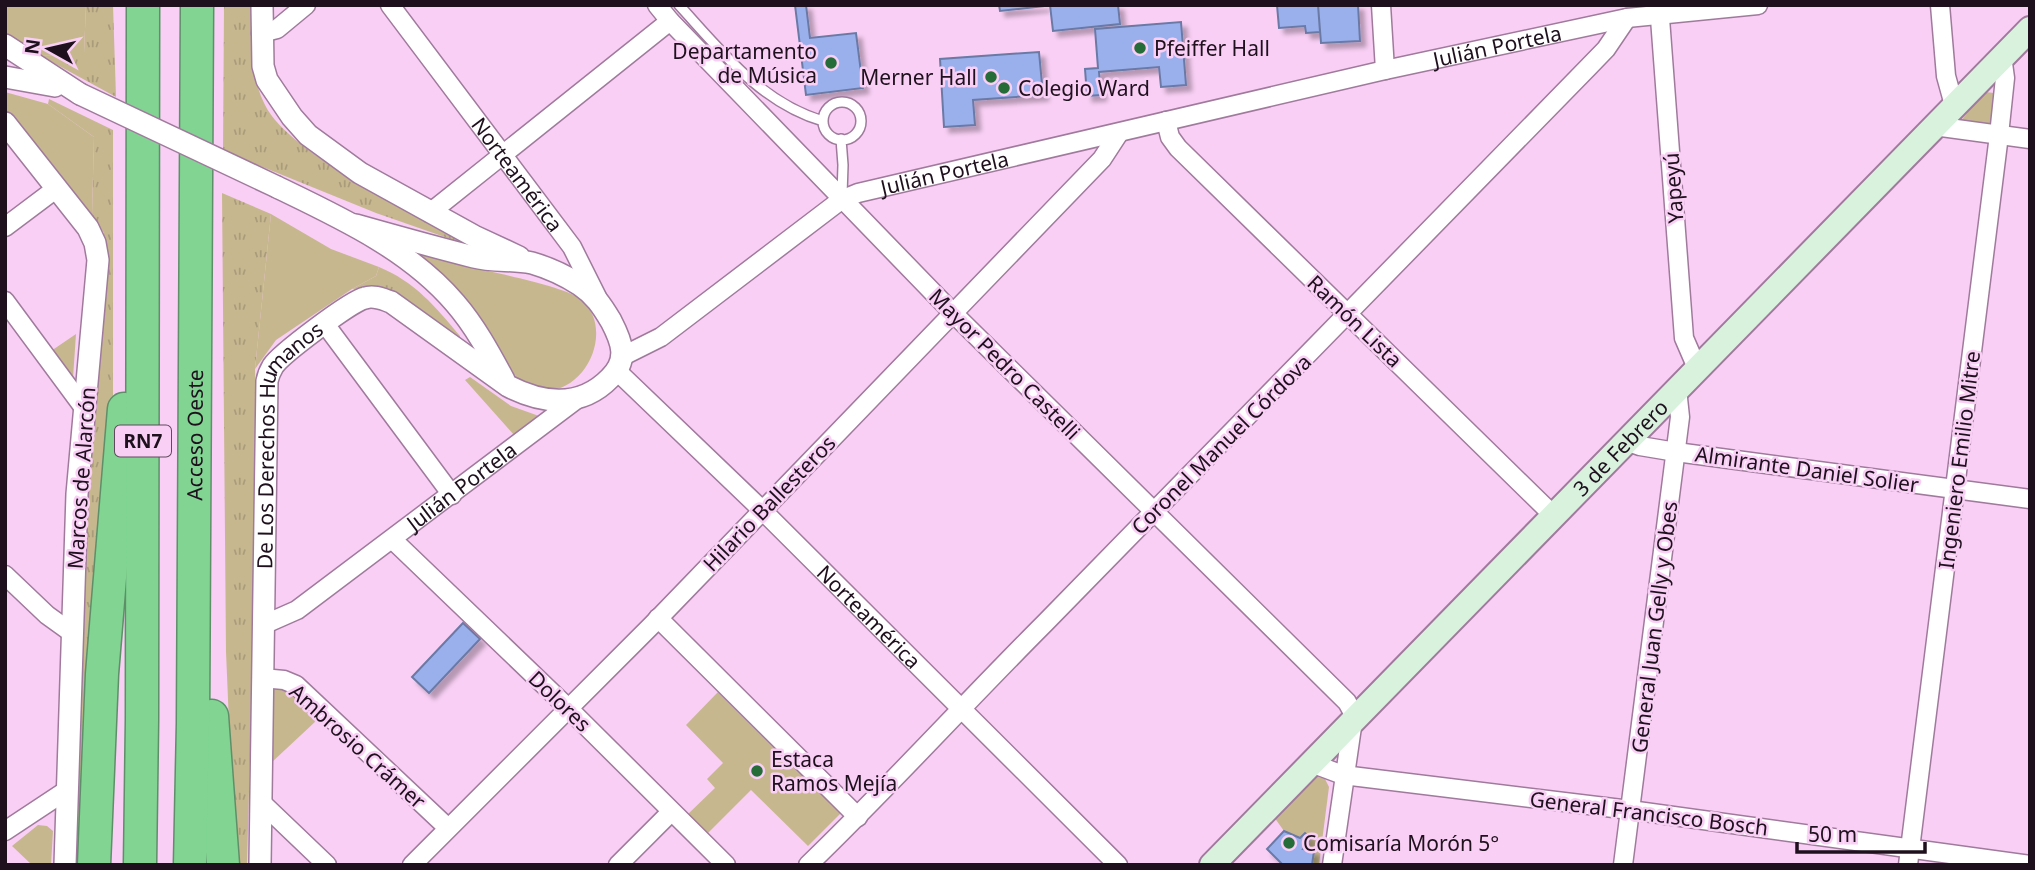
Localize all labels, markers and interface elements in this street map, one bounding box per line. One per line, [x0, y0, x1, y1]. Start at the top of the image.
north arrow [14, 14, 84, 84]
street label: Julián Portela [1428, 18, 1564, 74]
place label: Pfeiffer Hall [1154, 34, 1270, 62]
text: N [18, 37, 46, 56]
place label: Departamento de Música [672, 37, 817, 89]
marker: Pfeiffer Hall [1132, 40, 1148, 56]
marker: Departamento de Música [823, 55, 839, 71]
place label: Merner Hall [860, 63, 977, 91]
marker: Merner Hall [983, 69, 999, 85]
place label: Colegio Ward [1018, 74, 1150, 102]
marker: Colegio Ward [996, 80, 1012, 96]
street label: Norteamérica [465, 112, 570, 237]
street label: Julián Portela [876, 144, 1011, 202]
street label: Yapeyú [1657, 152, 1689, 224]
street label: Ramón Lista [1302, 269, 1408, 373]
street label: Mayor Pedro Castelli [923, 282, 1087, 446]
street label: De Los Derechos Humanos [250, 315, 329, 569]
street label: Coronel Manuel Córdova [1125, 348, 1317, 540]
street label: Ingeniero Emilio Mitre [1932, 349, 1986, 571]
street label: Acceso Oeste [180, 369, 209, 501]
street label: Marcos de Alarcón [61, 386, 101, 570]
street label: 3 de Febrero [1567, 393, 1674, 502]
road number: RN7 [115, 426, 171, 456]
street label: Hilario Ballesteros [697, 429, 841, 577]
street label: Julián Portela [399, 436, 522, 538]
street label: Almirante Daniel Solier [1693, 439, 1921, 499]
street label: General Juan Gelly y Obes [1625, 500, 1683, 754]
street label: Norteamérica [811, 559, 927, 675]
street label: Dolores [523, 664, 597, 738]
street label: Ambrosio Crámer [284, 677, 432, 815]
place label: Estaca Ramos Mejía [771, 745, 897, 797]
marker: Estaca Ramos Mejía [749, 763, 765, 779]
street label: General Francisco Bosch [1528, 784, 1770, 842]
scale bar [1797, 810, 1925, 854]
text: 50 m [1808, 820, 1857, 848]
place label: Comisaría Morón 5° [1303, 829, 1499, 857]
marker: Comisaría Morón 5° [1281, 835, 1297, 851]

